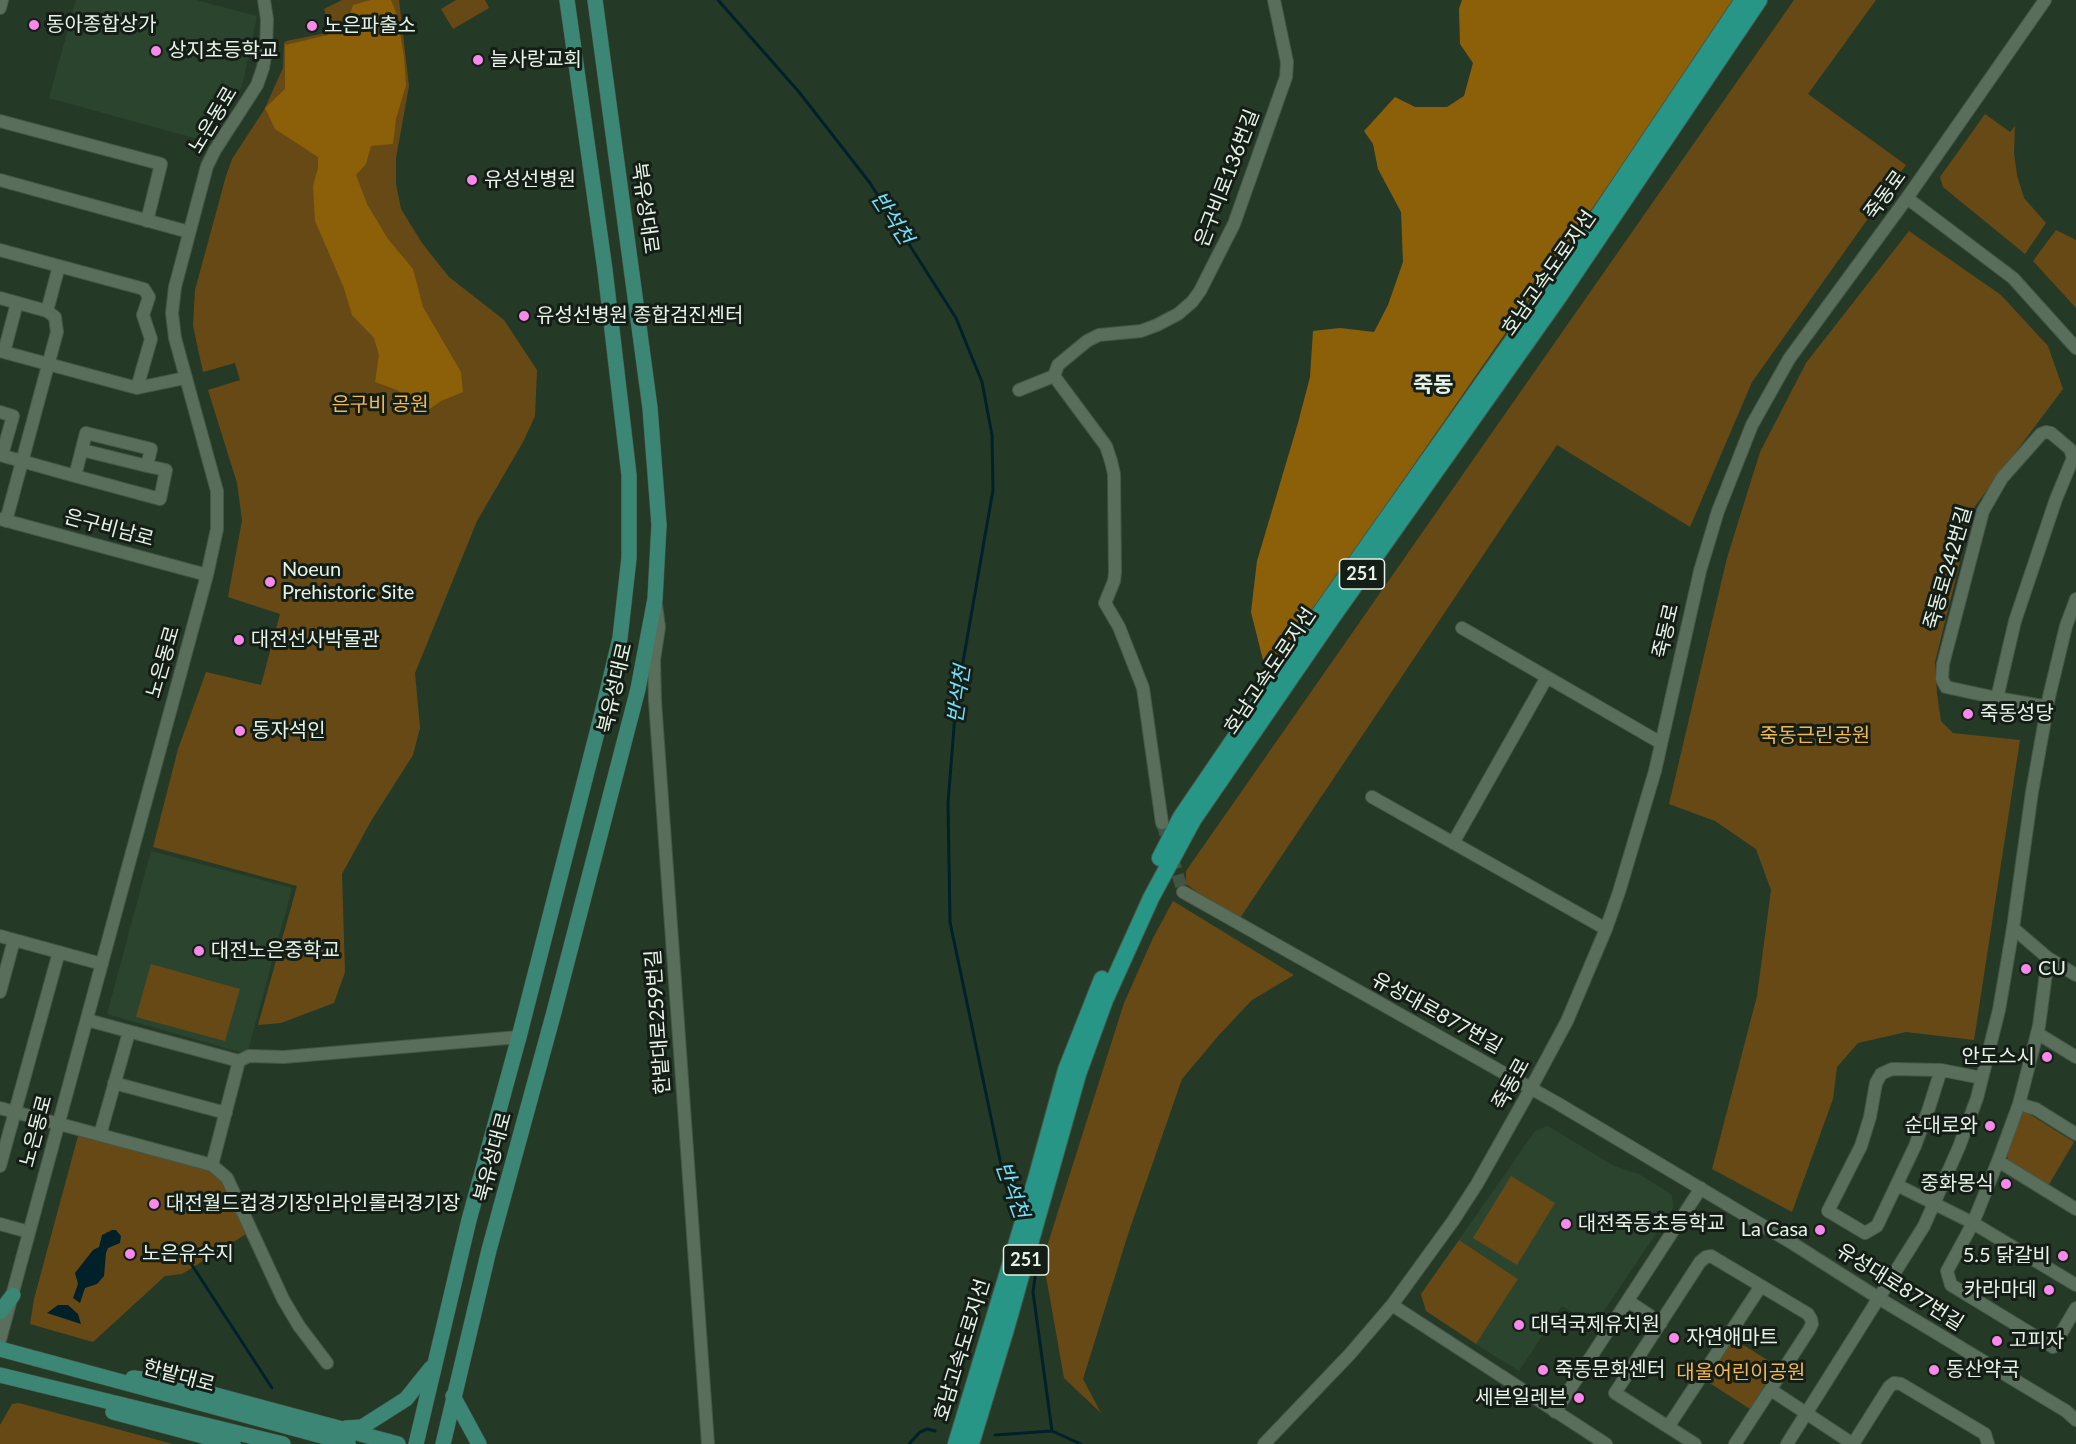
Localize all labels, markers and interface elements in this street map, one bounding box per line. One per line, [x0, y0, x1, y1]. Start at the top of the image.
place label: 동아종합상가 [46, 13, 156, 37]
place label: 노은파출소 [324, 14, 416, 38]
marker: 동아종합상가 [27, 18, 41, 32]
marker: 노은파출소 [305, 19, 319, 33]
place label: 상지초등학교 [168, 39, 278, 63]
marker: 상지초등학교 [149, 44, 163, 58]
place label: 늘사랑교회 [490, 48, 582, 72]
marker: 늘사랑교회 [471, 53, 485, 67]
street label: 노은동로 [184, 82, 242, 158]
street label: 은구비로136번길 [1190, 106, 1264, 250]
street label: 북유성대로 [627, 161, 663, 255]
street label: 죽동로 [1859, 166, 1911, 224]
place label: 유성선병원 [484, 168, 576, 192]
marker: 유성선병원 [465, 173, 479, 187]
water label: 반석천 [866, 187, 918, 249]
street label: 호남고속도로지선 [1497, 206, 1601, 340]
place label: 유성선병원 종합검진센터 [536, 304, 744, 328]
marker: 유성선병원 종합검진센터 [517, 309, 531, 323]
district label: 죽동 [1413, 372, 1453, 398]
park label: 은구비 공원 [331, 393, 429, 417]
street label: 죽동로242번길 [1919, 504, 1977, 632]
street label: 은구비남로 [61, 505, 157, 551]
place label: Noeun Prehistoric Site [282, 558, 414, 605]
road number: 251 [1340, 559, 1384, 589]
marker: Noeun Prehistoric Site [263, 575, 277, 589]
street label: 죽동로 [1648, 601, 1684, 661]
street label: 호남고속도로지선 [1219, 603, 1321, 739]
street label: 노은동로 [141, 623, 185, 701]
place label: 대전선사박물관 [251, 628, 380, 652]
marker: 대전선사박물관 [232, 633, 246, 647]
street label: 북유성대로 [593, 640, 637, 736]
water label: 반석천 [942, 664, 976, 724]
place label: 죽동성당 [1980, 702, 2054, 726]
marker: 죽동성당 [1961, 707, 1975, 721]
place label: 동자석인 [252, 719, 326, 743]
marker: 동자석인 [233, 724, 247, 738]
park label: 죽동근린공원 [1760, 724, 1870, 748]
place label: 대전노은중학교 [211, 939, 340, 963]
marker: 대전노은중학교 [192, 944, 206, 958]
street label: 한밭대로259번길 [641, 949, 675, 1095]
place label: CU [2038, 957, 2066, 981]
marker: CU [2019, 962, 2033, 976]
street label: 유성대로877번길 [1368, 967, 1506, 1059]
place label: 안도스시 [1961, 1045, 2035, 1069]
marker: 안도스시 [2040, 1050, 2054, 1064]
street label: 죽동로 [1487, 1054, 1535, 1114]
street label: 노은동로 [15, 1092, 57, 1170]
street label: 북유성대로 [470, 1109, 516, 1205]
place label: 순대로와 [1904, 1114, 1978, 1138]
marker: 순대로와 [1983, 1119, 1997, 1133]
water label: 반석천 [990, 1158, 1034, 1222]
place label: 중화몽식 [1920, 1172, 1994, 1196]
marker: 중화몽식 [1999, 1177, 2013, 1191]
place label: 대전월드컵경기장인라인롤러경기장 [166, 1192, 460, 1216]
marker: 대전월드컵경기장인라인롤러경기장 [147, 1197, 161, 1211]
place label: 대전죽동초등학교 [1578, 1212, 1725, 1236]
marker: 대전죽동초등학교 [1559, 1217, 1573, 1231]
place label: La Casa [1741, 1218, 1808, 1242]
marker: La Casa [1813, 1223, 1827, 1237]
street label: 유성대로877번길 [1832, 1238, 1968, 1336]
place label: 노은유수지 [142, 1242, 234, 1266]
place label: 5.5 닭갈비 [1963, 1244, 2051, 1268]
road number: 251 [1004, 1245, 1048, 1275]
marker: 노은유수지 [123, 1247, 137, 1261]
marker: 5.5 닭갈비 [2056, 1249, 2070, 1263]
street label: 호남고속도로지선 [929, 1276, 995, 1424]
place label: 카라마데 [1963, 1278, 2037, 1302]
marker: 카라마데 [2042, 1283, 2056, 1297]
place label: 대덕국제유치원 [1531, 1313, 1660, 1337]
marker: 대덕국제유치원 [1512, 1318, 1526, 1332]
place label: 자연애마트 [1686, 1326, 1778, 1350]
place label: 고피자 [2009, 1329, 2064, 1353]
marker: 자연애마트 [1667, 1331, 1681, 1345]
marker: 고피자 [1990, 1334, 2004, 1348]
street label: 한밭대로 [140, 1355, 218, 1397]
place label: 죽동문화센터 [1555, 1358, 1665, 1382]
place label: 동산약국 [1946, 1358, 2020, 1382]
park label: 대울어린이공원 [1677, 1361, 1805, 1385]
marker: 죽동문화센터 [1536, 1363, 1550, 1377]
marker: 동산약국 [1927, 1363, 1941, 1377]
place label: 세븐일레븐 [1475, 1386, 1567, 1410]
marker: 세븐일레븐 [1572, 1391, 1586, 1405]

